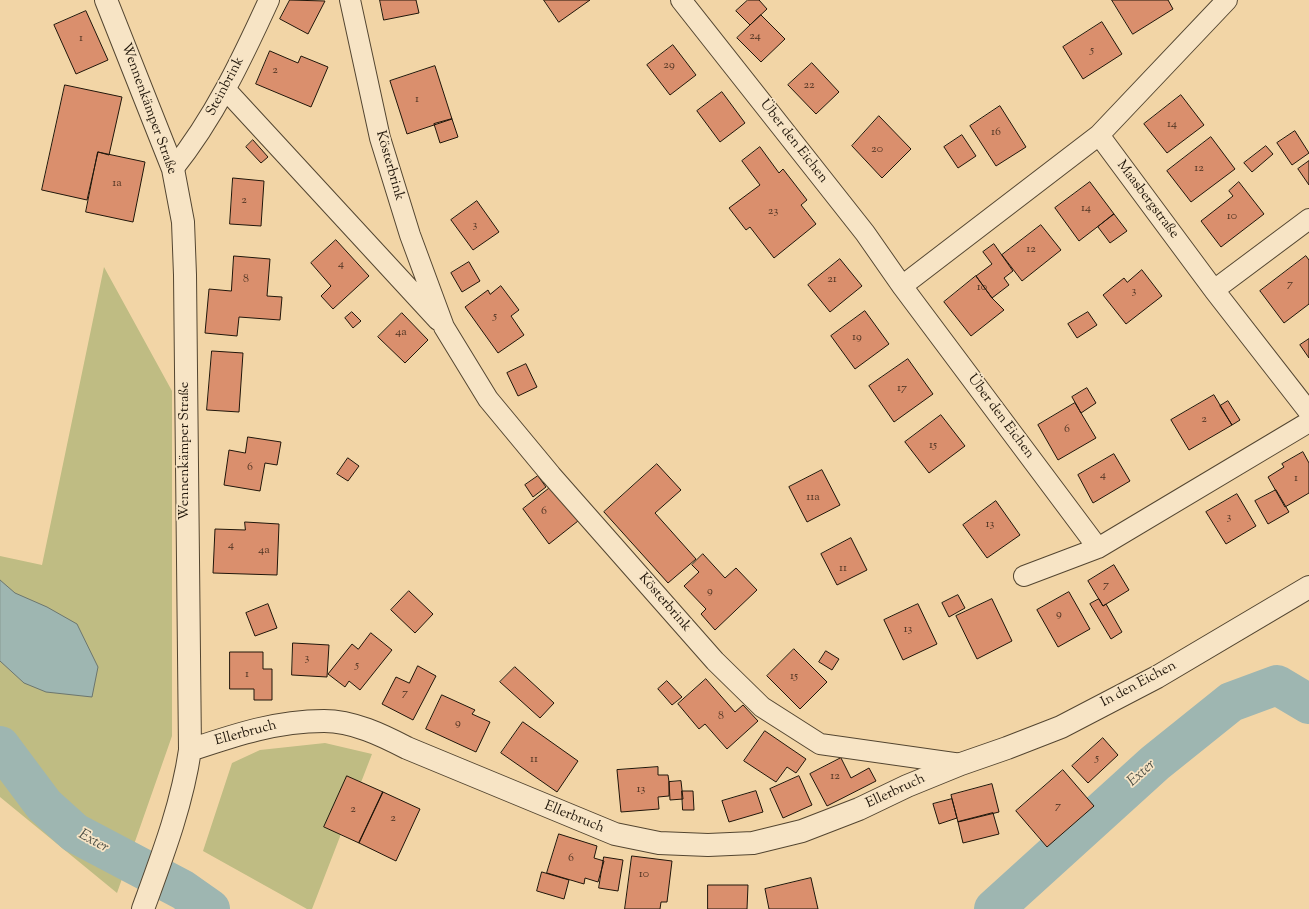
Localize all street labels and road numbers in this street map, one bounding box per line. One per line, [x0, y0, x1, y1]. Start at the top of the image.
street label: Wennenkämper Straße [116, 41, 180, 177]
street label: Steinbrink [203, 55, 249, 119]
street label: Über den Eichen [755, 97, 831, 187]
street label: Kösterbrink [371, 129, 407, 203]
street label: Maasbergstraße [1112, 158, 1182, 242]
street label: Über den Eichen [963, 372, 1037, 462]
street label: Wennenkämper Straße [178, 382, 194, 520]
street label: Kösterbrink [634, 570, 694, 636]
street label: In den Eichen [1098, 658, 1180, 712]
street label: Ellerbruch [213, 718, 279, 750]
street label: Ellerbruch [864, 771, 928, 813]
street label: Ellerbruch [542, 798, 606, 838]

